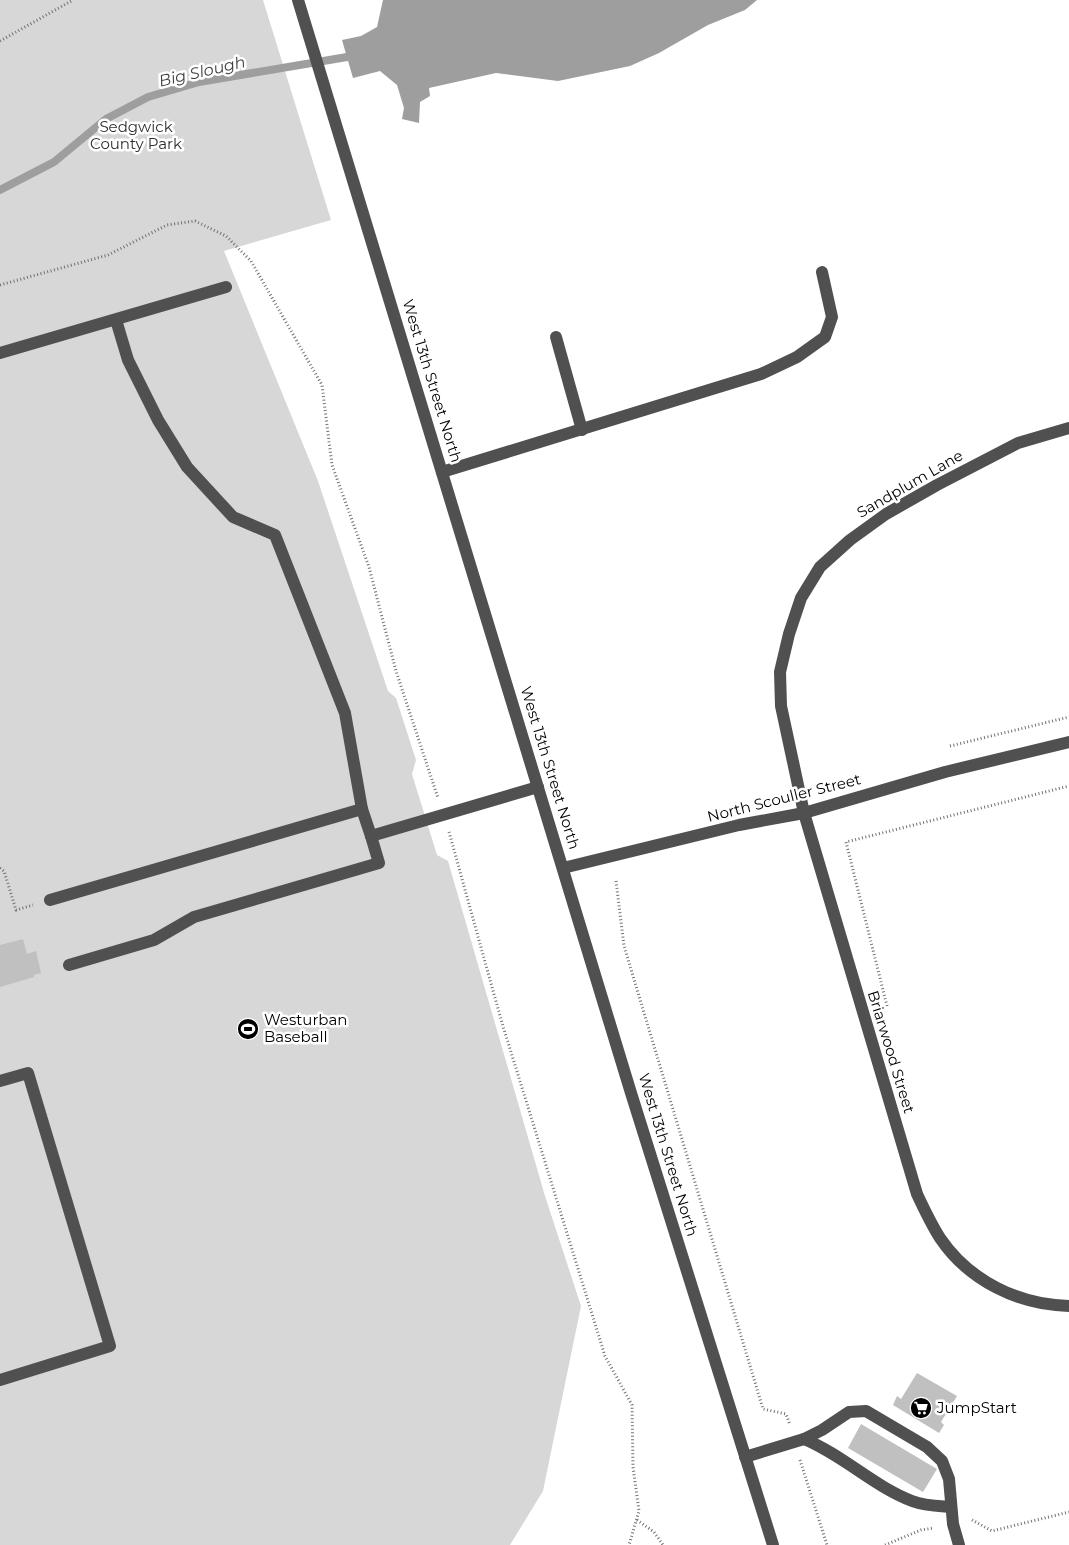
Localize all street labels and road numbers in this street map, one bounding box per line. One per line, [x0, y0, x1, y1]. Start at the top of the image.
street label: West 13th Street North [399, 297, 466, 465]
street label: Sandplum Lane [853, 445, 966, 522]
street label: West 13th Street North [517, 684, 584, 852]
street label: North Scouller Street [705, 769, 863, 826]
street label: Briarwood Street [864, 988, 919, 1116]
street label: West 13th Street North [635, 1071, 702, 1239]

